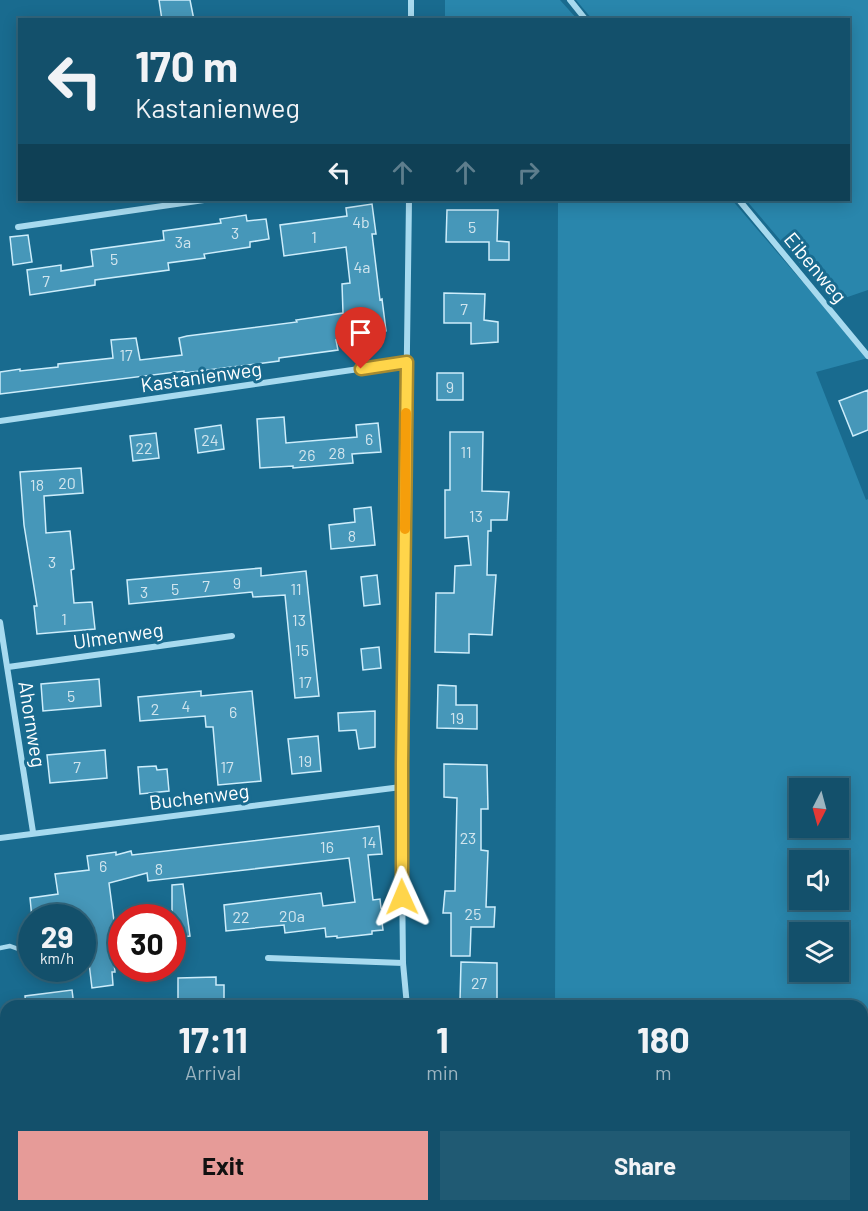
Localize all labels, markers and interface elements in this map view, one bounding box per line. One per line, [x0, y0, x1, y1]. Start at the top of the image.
text: 170 m [135, 40, 238, 90]
icon: left [36, 42, 114, 120]
text: Kastanienweg [135, 91, 300, 123]
icon: left [323, 156, 356, 189]
icon: ahead [386, 156, 419, 189]
icon: ahead [449, 156, 482, 189]
icon: right [512, 156, 545, 189]
house number: 4b [352, 212, 370, 231]
house number: 5 [468, 217, 476, 236]
house number: 3 [231, 223, 239, 242]
house number: 1 [311, 227, 317, 246]
street label: Eibenweg [780, 227, 852, 307]
house number: 3a [175, 232, 191, 251]
house number: 5 [110, 249, 118, 268]
house number: 4a [354, 257, 371, 276]
house number: 7 [42, 271, 50, 290]
house number: 7 [460, 299, 468, 318]
pin [335, 307, 386, 369]
icon: arrive [344, 316, 377, 349]
house number: 17 [119, 345, 133, 364]
street label: Kastanienweg [139, 356, 263, 396]
house number: 9 [446, 377, 454, 396]
house number: 6 [365, 429, 373, 448]
house number: 24 [201, 430, 219, 449]
house number: 22 [135, 438, 153, 457]
house number: 11 [460, 442, 472, 461]
house number: 28 [329, 443, 345, 462]
house number: 26 [299, 445, 315, 464]
house number: 20 [58, 473, 76, 492]
house number: 18 [30, 475, 44, 494]
house number: 13 [469, 506, 483, 525]
house number: 8 [348, 526, 356, 545]
house number: 3 [48, 552, 56, 571]
house number: 9 [233, 573, 241, 592]
house number: 7 [202, 576, 210, 595]
house number: 5 [171, 579, 179, 598]
house number: 11 [290, 579, 302, 598]
house number: 3 [140, 582, 148, 601]
house number: 1 [61, 609, 67, 628]
house number: 13 [292, 610, 306, 629]
street label: Ulmenweg [71, 617, 165, 653]
house number: 15 [295, 640, 309, 659]
house number: 17 [298, 672, 312, 691]
street label: Ahornweg [14, 679, 52, 769]
house number: 5 [67, 686, 75, 705]
house number: 4 [182, 696, 190, 715]
house number: 2 [151, 699, 159, 718]
house number: 6 [229, 702, 237, 721]
house number: 19 [450, 708, 464, 727]
house number: 19 [298, 751, 312, 770]
house number: 7 [73, 757, 81, 776]
house number: 17 [220, 757, 234, 776]
street label: Buchenweg [148, 778, 250, 814]
north arrow [789, 778, 849, 838]
map controls [789, 778, 849, 982]
house number: 23 [460, 828, 476, 847]
house number: 14 [362, 832, 376, 851]
house number: 16 [320, 837, 334, 856]
button: sound [789, 850, 849, 910]
house number: 6 [99, 856, 107, 875]
house number: 8 [155, 859, 163, 878]
position arrow [370, 865, 434, 929]
speed limit sign: 30 [108, 904, 186, 982]
house number: 25 [465, 904, 481, 923]
house number: 20a [279, 906, 305, 925]
house number: 22 [232, 907, 250, 926]
text: 29 [41, 918, 73, 954]
button: layers [789, 922, 849, 982]
text: km/h [40, 949, 74, 967]
house number: 27 [471, 973, 487, 992]
text: 17:11 [178, 1017, 248, 1060]
text: 1 [436, 1017, 449, 1060]
text: 180 [637, 1017, 690, 1060]
text: Arrival [185, 1060, 241, 1084]
text: min [426, 1060, 459, 1084]
text: m [655, 1060, 672, 1084]
button: Exit [18, 1131, 428, 1200]
button: Share [440, 1131, 850, 1200]

